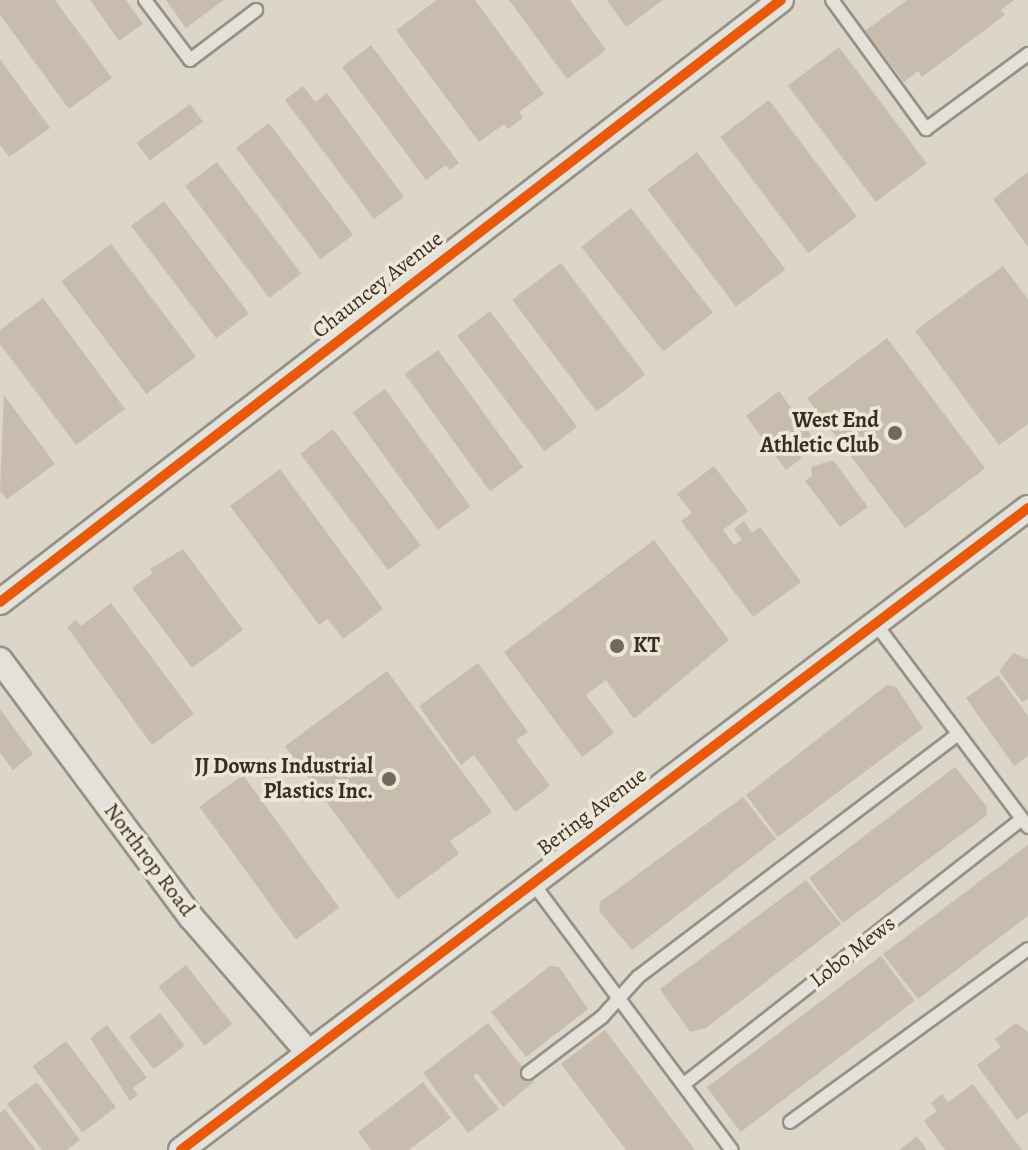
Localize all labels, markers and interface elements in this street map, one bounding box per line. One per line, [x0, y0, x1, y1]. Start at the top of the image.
street label: Chauncey Avenue [308, 226, 448, 344]
place label: West End Athletic Club [760, 407, 879, 458]
marker: West End Athletic Club [886, 424, 904, 442]
place label: KT [633, 633, 660, 659]
marker: KT [608, 637, 626, 655]
place label: JJ Downs Industrial Plastics Inc. [195, 753, 373, 804]
street label: Bering Avenue [532, 762, 652, 862]
marker: JJ Downs Industrial Plastics Inc. [380, 770, 398, 788]
street label: Northrop Road [98, 798, 200, 922]
street label: Lobo Mews [805, 911, 901, 993]

